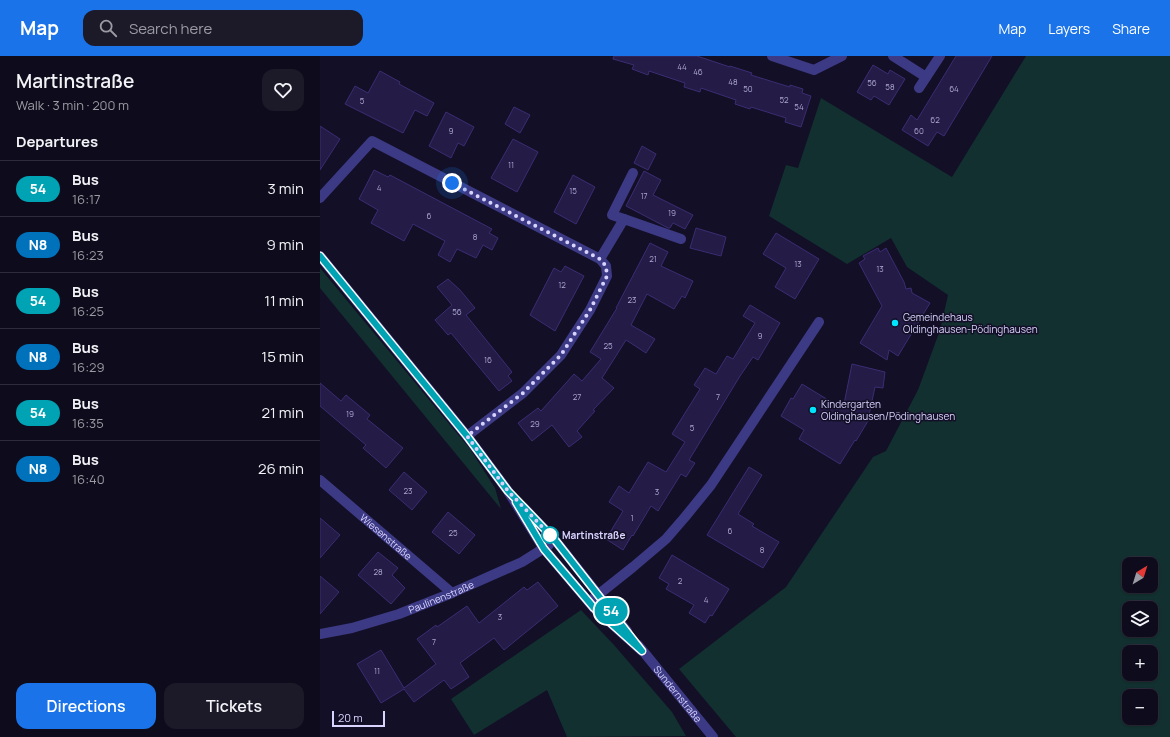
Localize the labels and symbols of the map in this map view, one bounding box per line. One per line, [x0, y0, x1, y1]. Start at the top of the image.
house number: 44 [677, 61, 687, 72]
house number: 46 [693, 66, 703, 77]
house number: 48 [728, 76, 738, 87]
house number: 56 [867, 77, 877, 88]
house number: 58 [885, 81, 895, 92]
house number: 50 [743, 83, 753, 94]
house number: 64 [949, 83, 959, 94]
house number: 52 [780, 94, 789, 105]
house number: 5 [360, 95, 365, 106]
house number: 54 [794, 101, 804, 112]
house number: 62 [930, 114, 940, 125]
house number: 9 [449, 125, 454, 136]
house number: 60 [914, 125, 924, 136]
house number: 11 [508, 159, 514, 170]
your location [442, 173, 462, 193]
house number: 4 [377, 182, 382, 193]
house number: 15 [569, 185, 577, 196]
house number: 17 [640, 190, 648, 201]
house number: 19 [668, 207, 676, 218]
house number: 6 [427, 210, 432, 221]
house number: 8 [473, 231, 478, 242]
house number: 21 [649, 253, 657, 264]
house number: 13 [794, 258, 802, 269]
house number: 13 [876, 263, 884, 274]
house number: 12 [558, 279, 566, 290]
house number: 23 [628, 294, 636, 305]
house number: 56 [452, 306, 462, 317]
place label: Gemeindehaus Oldinghausen-Pödinghausen [903, 310, 1038, 336]
marker: Gemeindehaus Oldinghausen-Pödinghausen [890, 318, 900, 328]
house number: 9 [758, 330, 763, 341]
house number: 25 [603, 340, 613, 351]
house number: 16 [484, 354, 492, 365]
house number: 27 [573, 391, 581, 402]
house number: 7 [716, 391, 720, 402]
place label: Kindergarten Oldinghausen/Pödinghausen [821, 397, 955, 423]
marker: Kindergarten Oldinghausen/Pödinghausen [808, 405, 818, 415]
house number: 19 [346, 408, 354, 419]
house number: 29 [530, 418, 540, 429]
house number: 5 [690, 422, 695, 433]
house number: 23 [404, 485, 412, 496]
house number: 3 [655, 486, 659, 497]
street label: Wiesenstraße [357, 510, 415, 563]
house number: 1 [630, 512, 634, 523]
house number: 6 [728, 525, 733, 536]
marker: Martinstraße [541, 526, 559, 544]
house number: 25 [448, 527, 458, 538]
place label: Martinstraße [562, 528, 625, 542]
house number: 8 [760, 544, 765, 555]
north arrow [1122, 557, 1158, 593]
house number: 28 [373, 566, 383, 577]
house number: 2 [678, 575, 683, 586]
street label: Paulinenstraße [406, 577, 476, 617]
house number: 4 [704, 594, 709, 605]
line badge: 54 [593, 598, 629, 624]
house number: 3 [498, 611, 502, 622]
house number: 7 [432, 636, 436, 647]
street label: Sundernstraße [650, 662, 705, 725]
house number: 11 [374, 665, 380, 676]
scale bar [332, 709, 385, 728]

